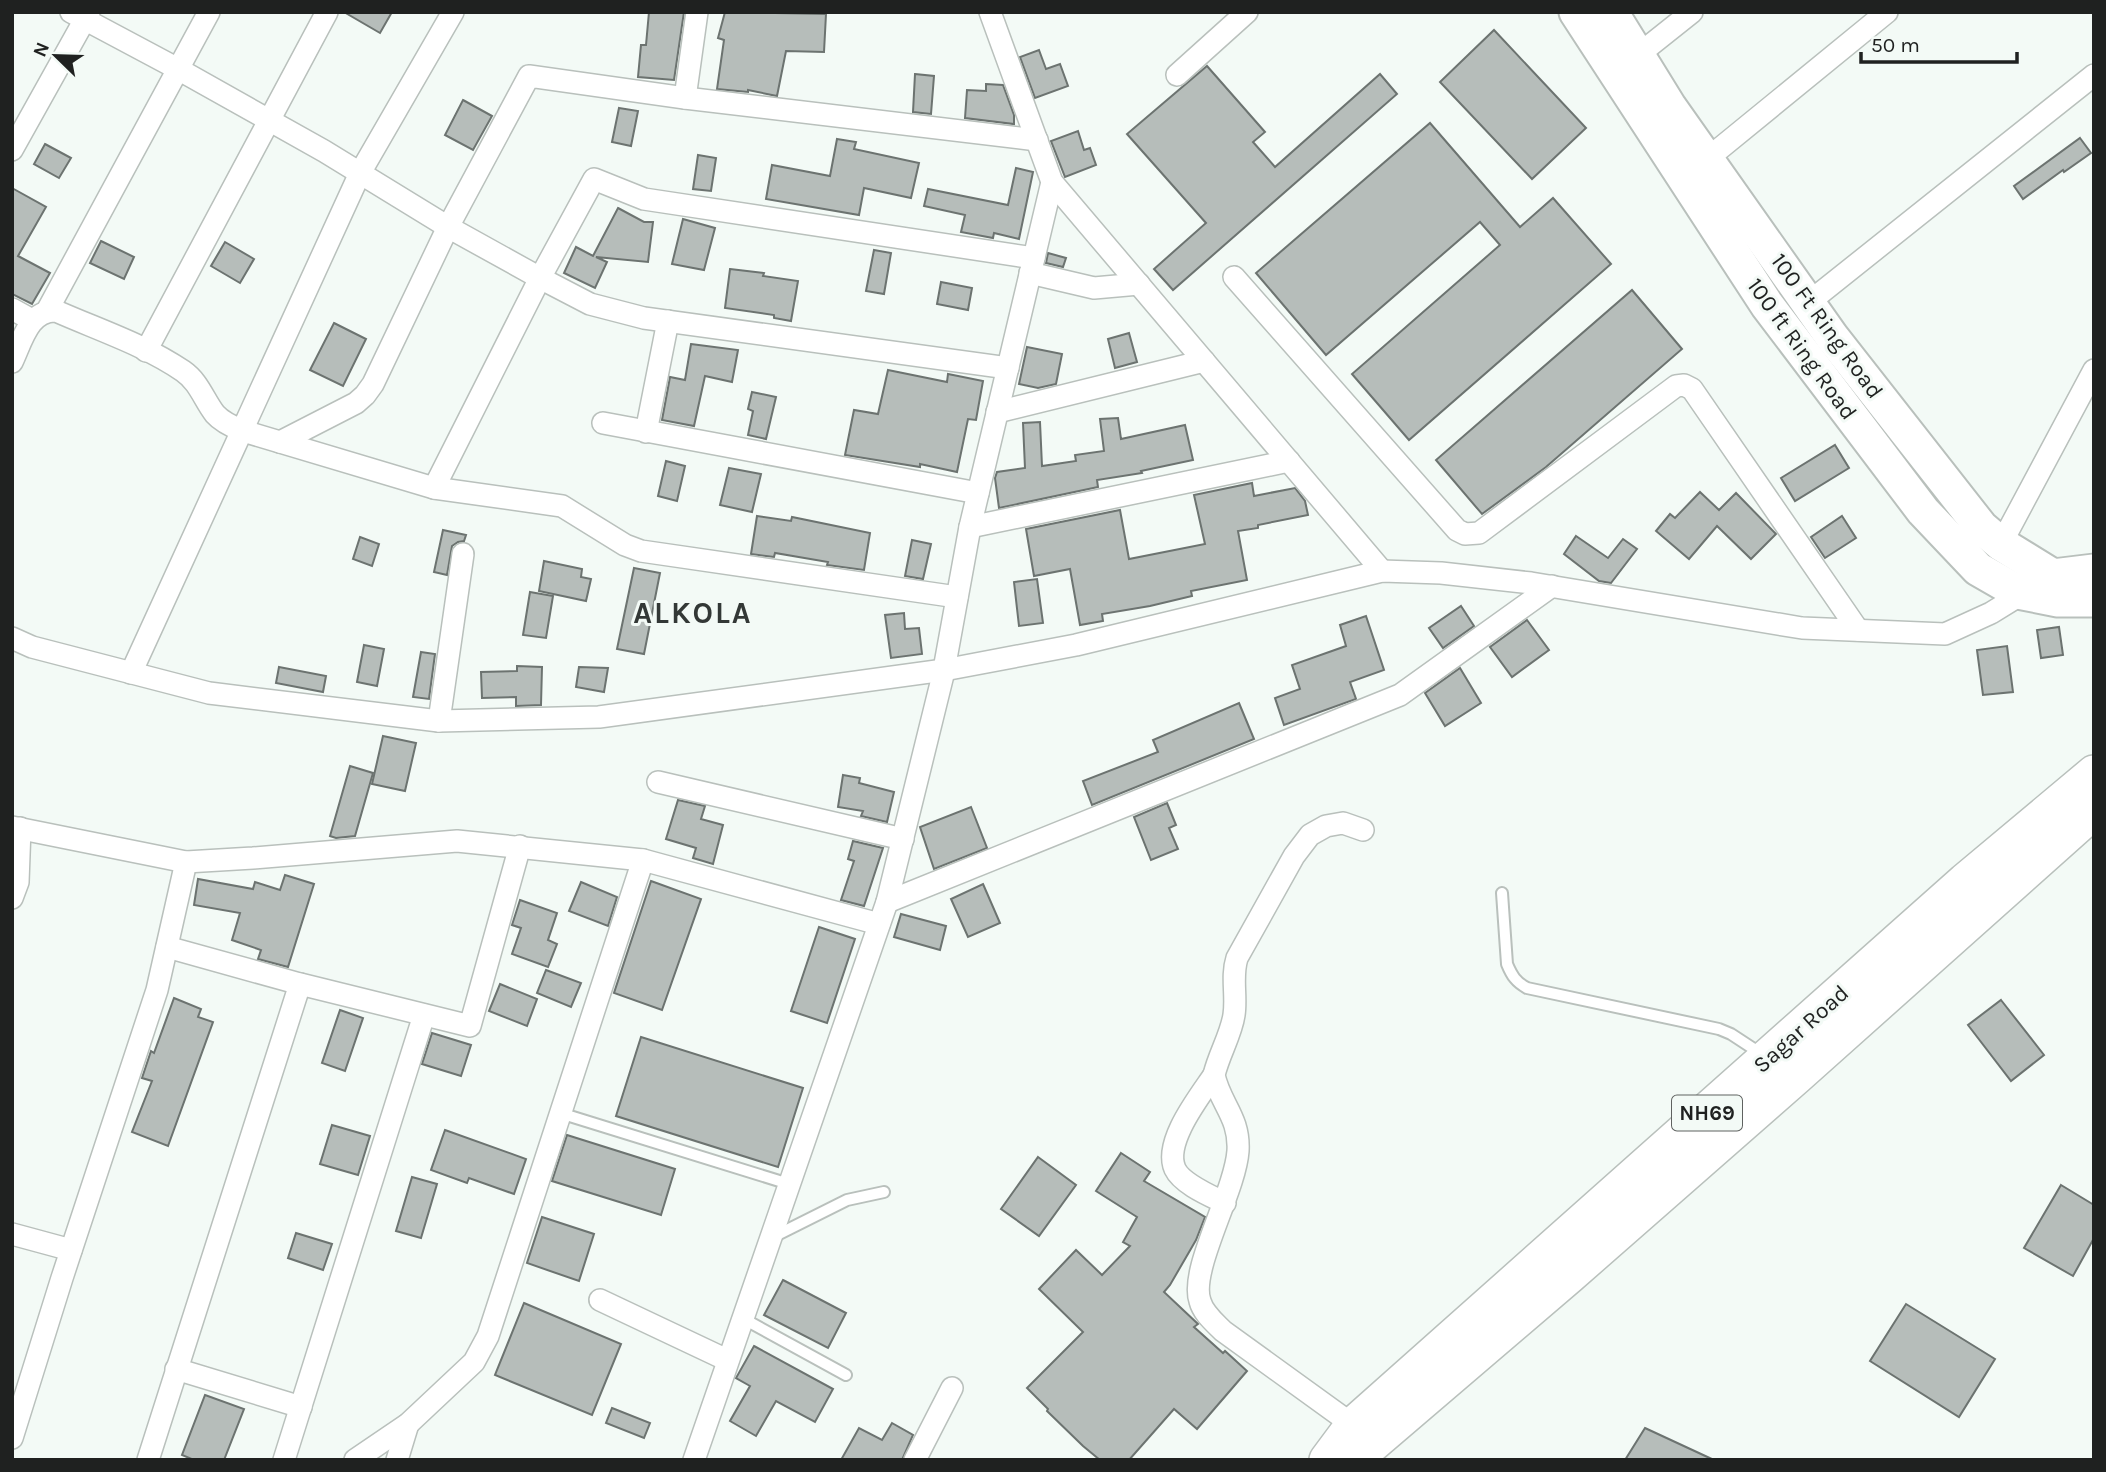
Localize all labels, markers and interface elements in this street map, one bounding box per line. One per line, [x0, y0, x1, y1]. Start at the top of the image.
north arrow [21, 21, 91, 91]
scale bar [1861, 21, 2017, 65]
text: 50 m [1871, 33, 1920, 57]
text: N [28, 39, 54, 60]
street label: 100 Ft Ring Road [1765, 248, 1889, 404]
street label: 100 ft Ring Road [1742, 273, 1862, 425]
district label: ALKOLA [633, 595, 753, 631]
street label: Sagar Road [1748, 979, 1854, 1079]
road number: NH69 [1672, 1096, 1742, 1130]

